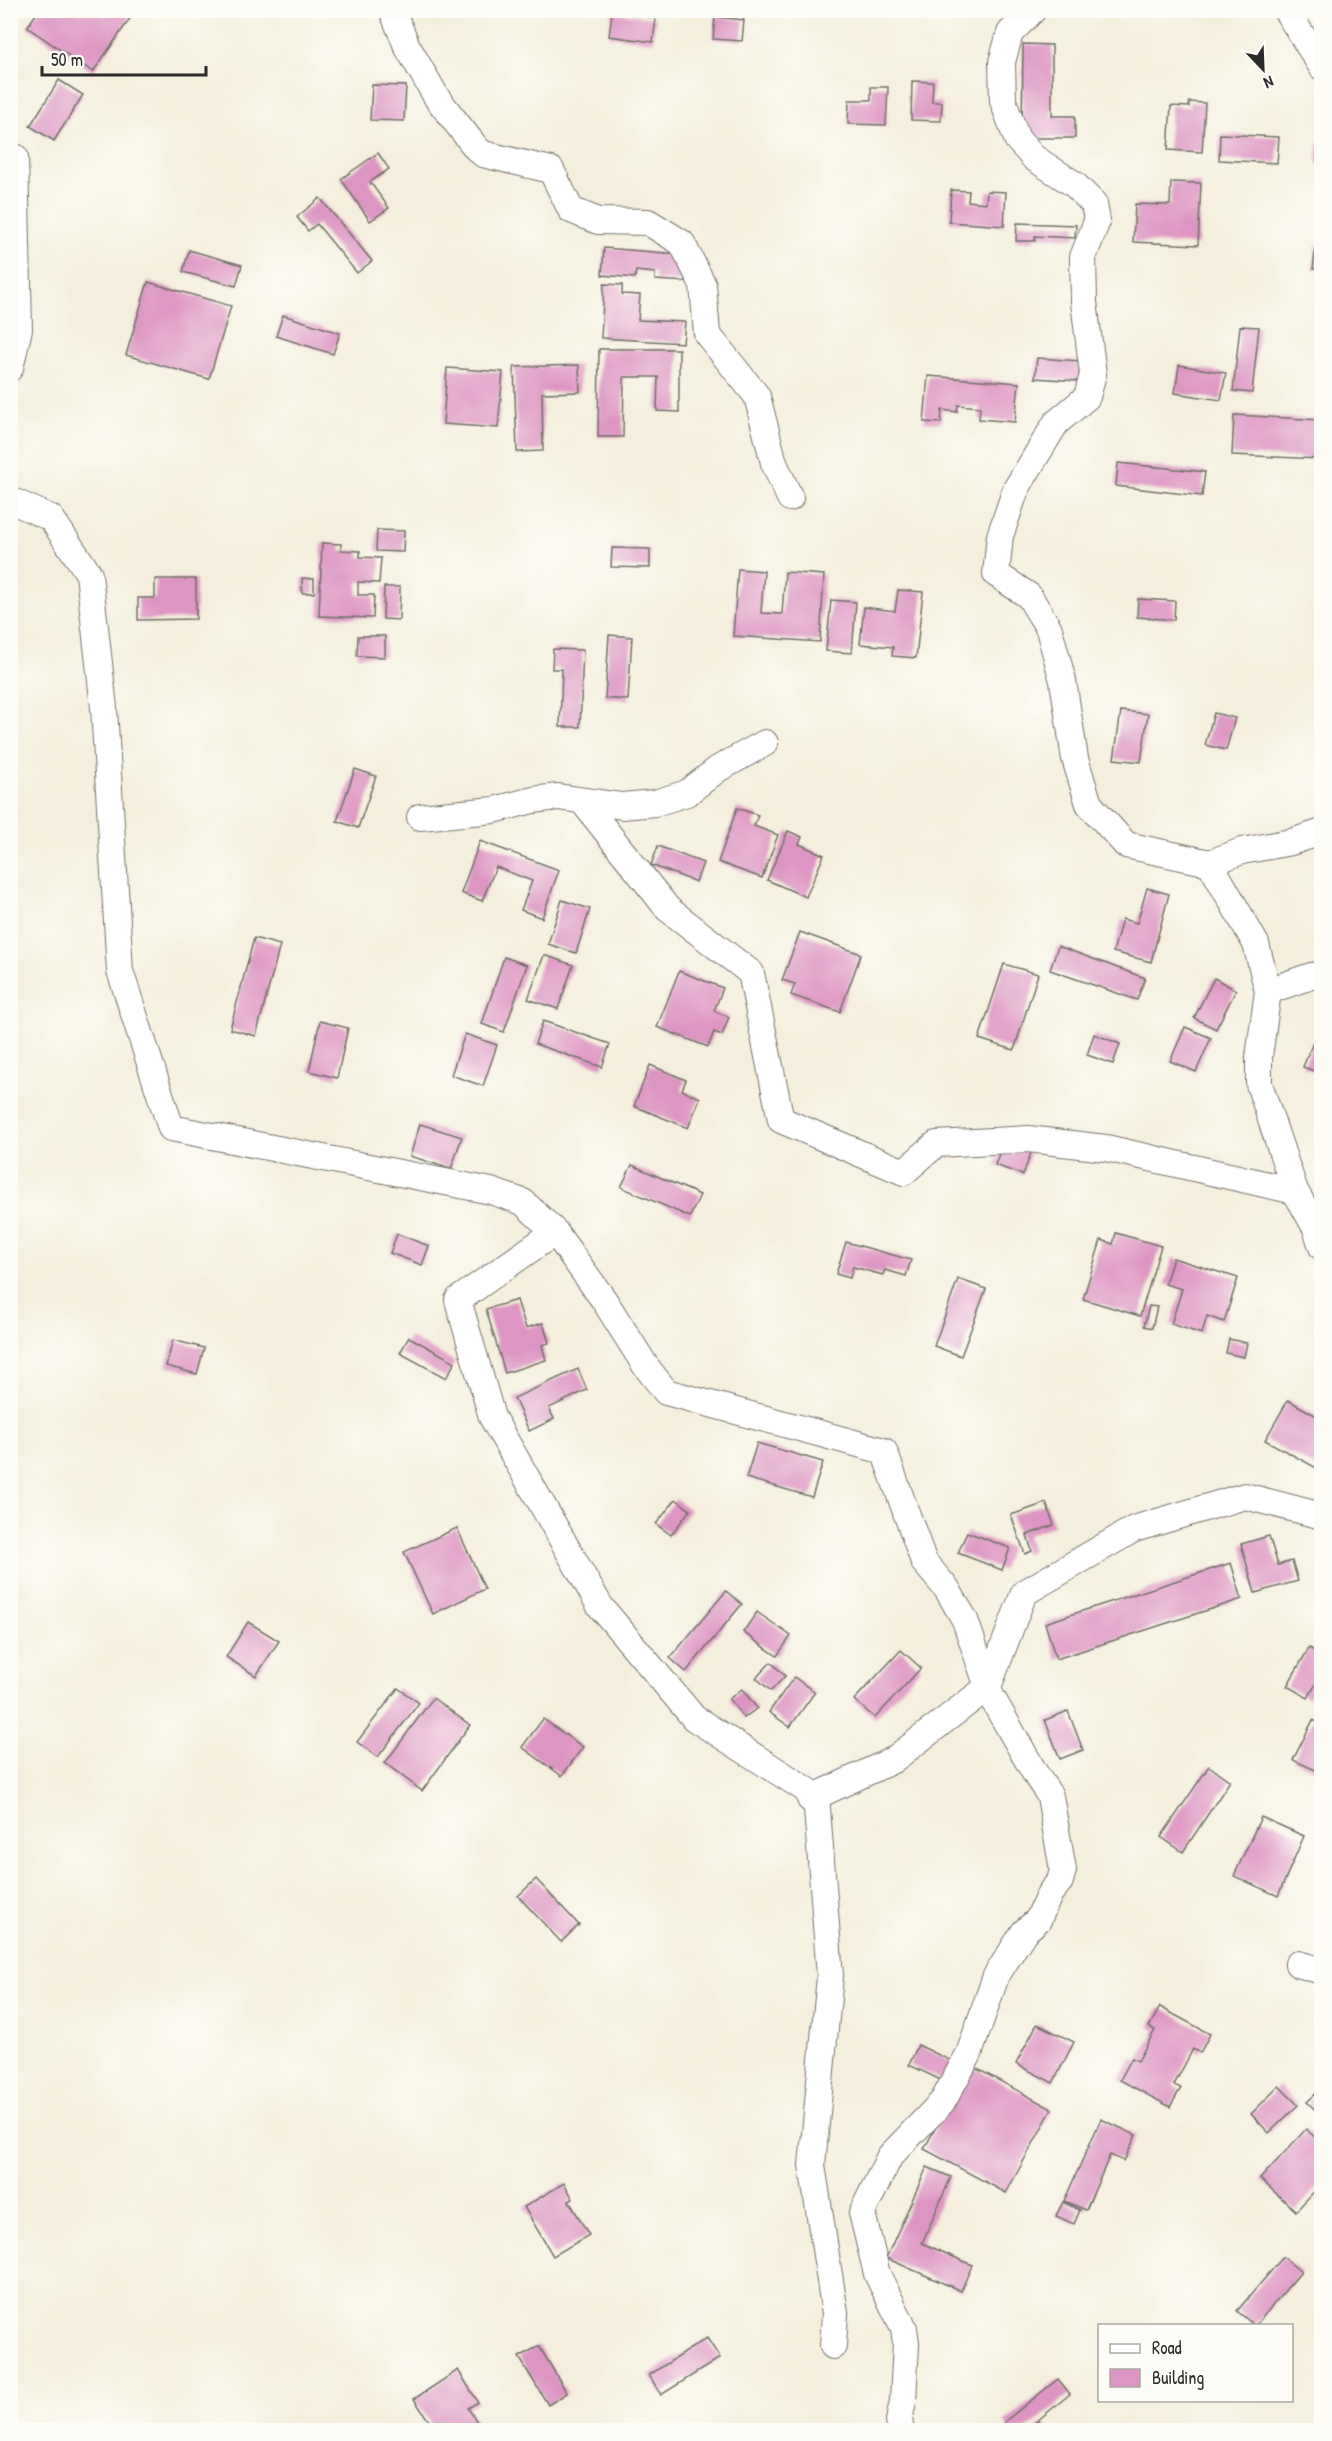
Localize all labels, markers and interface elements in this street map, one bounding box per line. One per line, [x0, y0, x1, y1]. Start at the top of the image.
scale bar [42, 39, 206, 77]
north arrow [1233, 39, 1293, 99]
text: 50 m [51, 47, 83, 72]
text: N [1260, 71, 1277, 95]
legend [1098, 2324, 1293, 2402]
text: Road [1152, 2335, 1182, 2360]
text: Building [1152, 2365, 1204, 2390]

